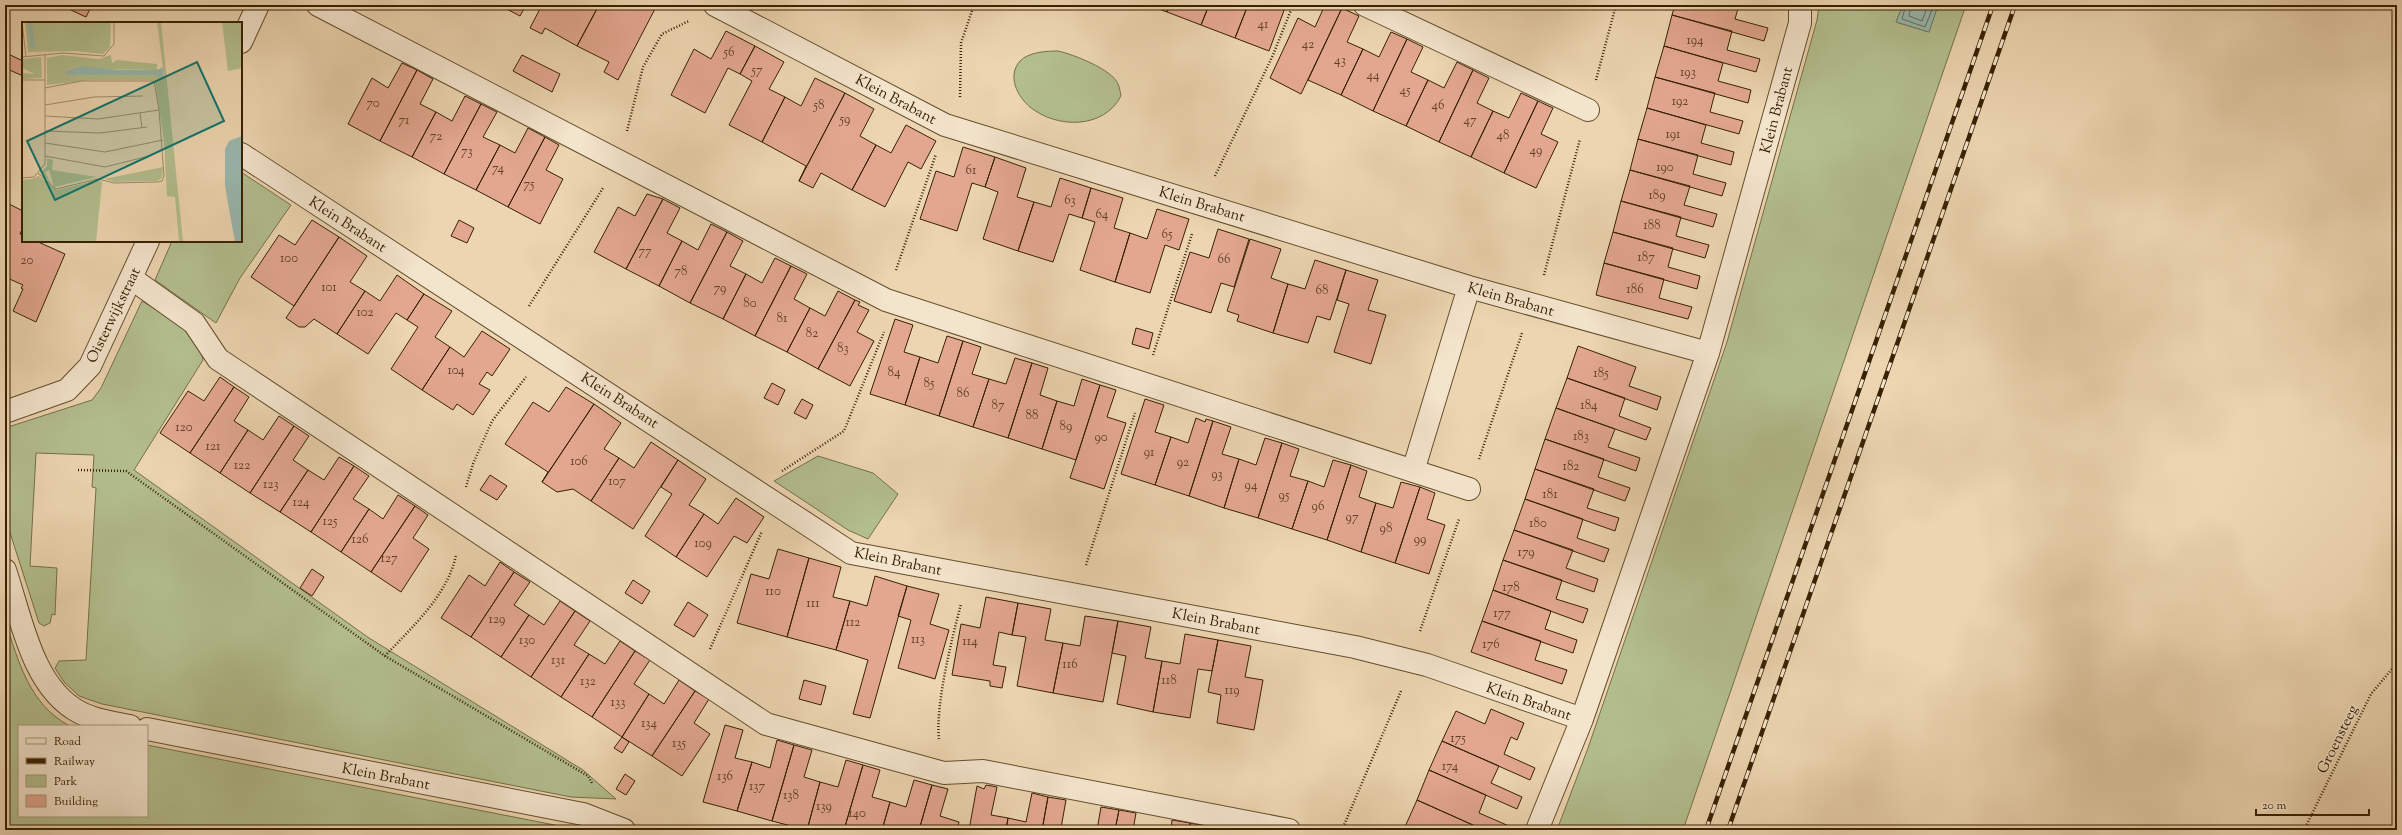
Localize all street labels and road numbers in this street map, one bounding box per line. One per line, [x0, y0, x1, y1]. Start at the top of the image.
street label: Klein Brabant [1756, 65, 1799, 156]
street label: Klein Brabant [851, 70, 940, 130]
street label: Klein Brabant [1156, 182, 1247, 228]
street label: Klein Brabant [304, 192, 390, 258]
street label: Oisterwijkstraat [82, 264, 147, 367]
street label: Klein Brabant [1465, 278, 1556, 323]
street label: Klein Brabant [576, 368, 662, 434]
street label: Klein Brabant [852, 543, 943, 582]
street label: Klein Brabant [1170, 604, 1261, 641]
street label: Klein Brabant [1483, 678, 1574, 727]
street label: Groensteeg [2313, 702, 2364, 778]
street label: Klein Brabant [340, 759, 431, 796]

